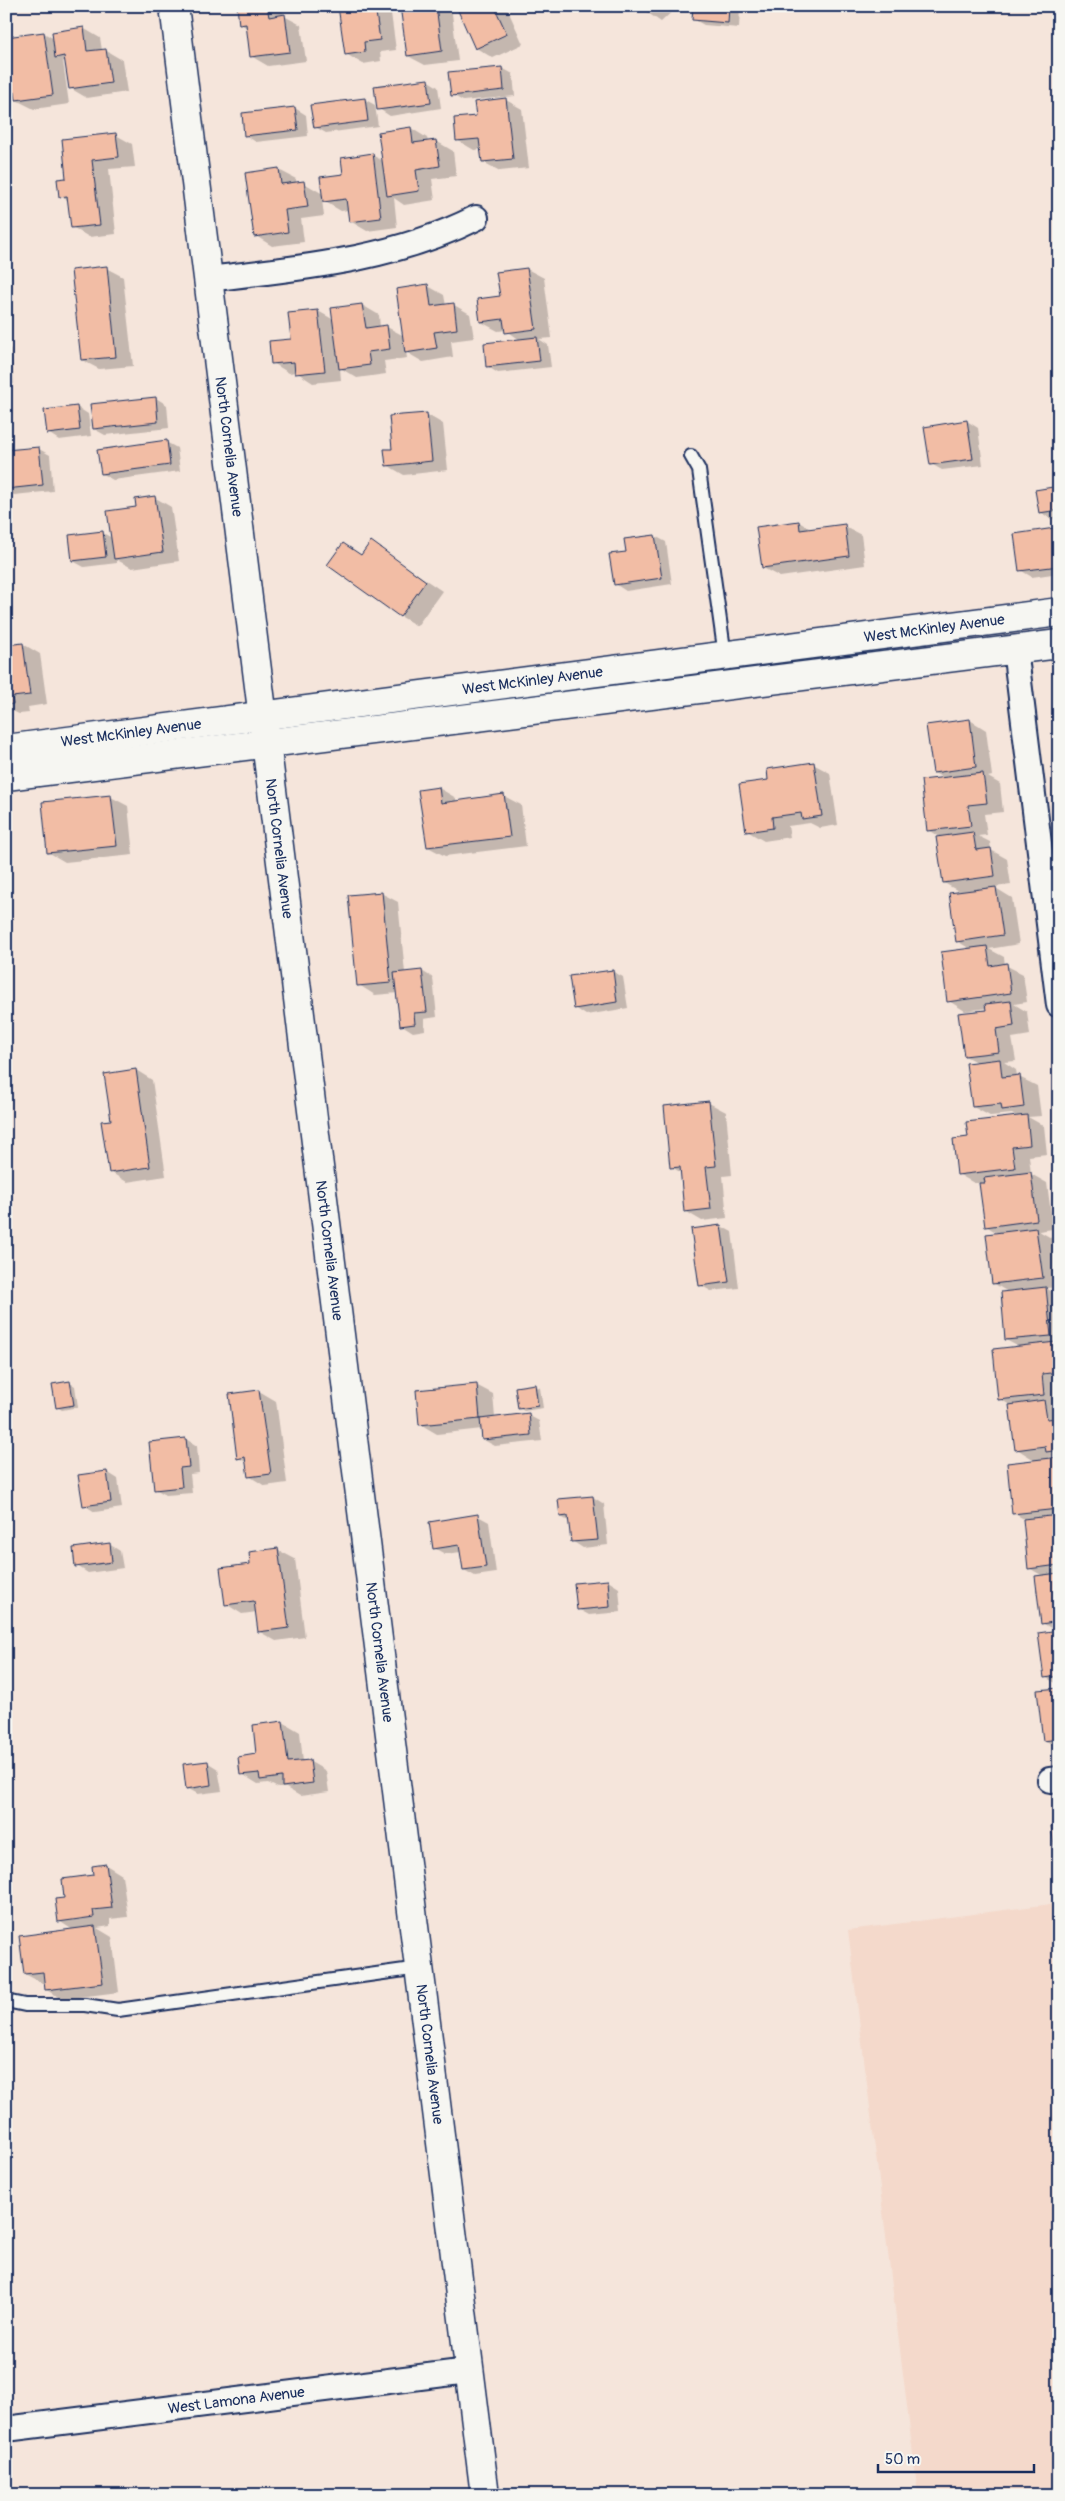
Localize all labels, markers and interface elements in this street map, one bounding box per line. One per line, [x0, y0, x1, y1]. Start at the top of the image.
street label: North Cornelia Avenue [211, 375, 247, 518]
street label: West McKinley Avenue [863, 610, 1006, 647]
street label: West McKinley Avenue [461, 662, 605, 699]
street label: West McKinley Avenue [60, 714, 203, 751]
street label: North Cornelia Avenue [261, 777, 298, 920]
street label: North Cornelia Avenue [311, 1179, 348, 1322]
street label: North Cornelia Avenue [362, 1581, 398, 1724]
street label: North Cornelia Avenue [412, 1983, 448, 2126]
street label: West Lamona Avenue [167, 2382, 306, 2418]
scale bar [878, 2441, 1034, 2473]
text: 50 m [885, 2450, 920, 2469]

